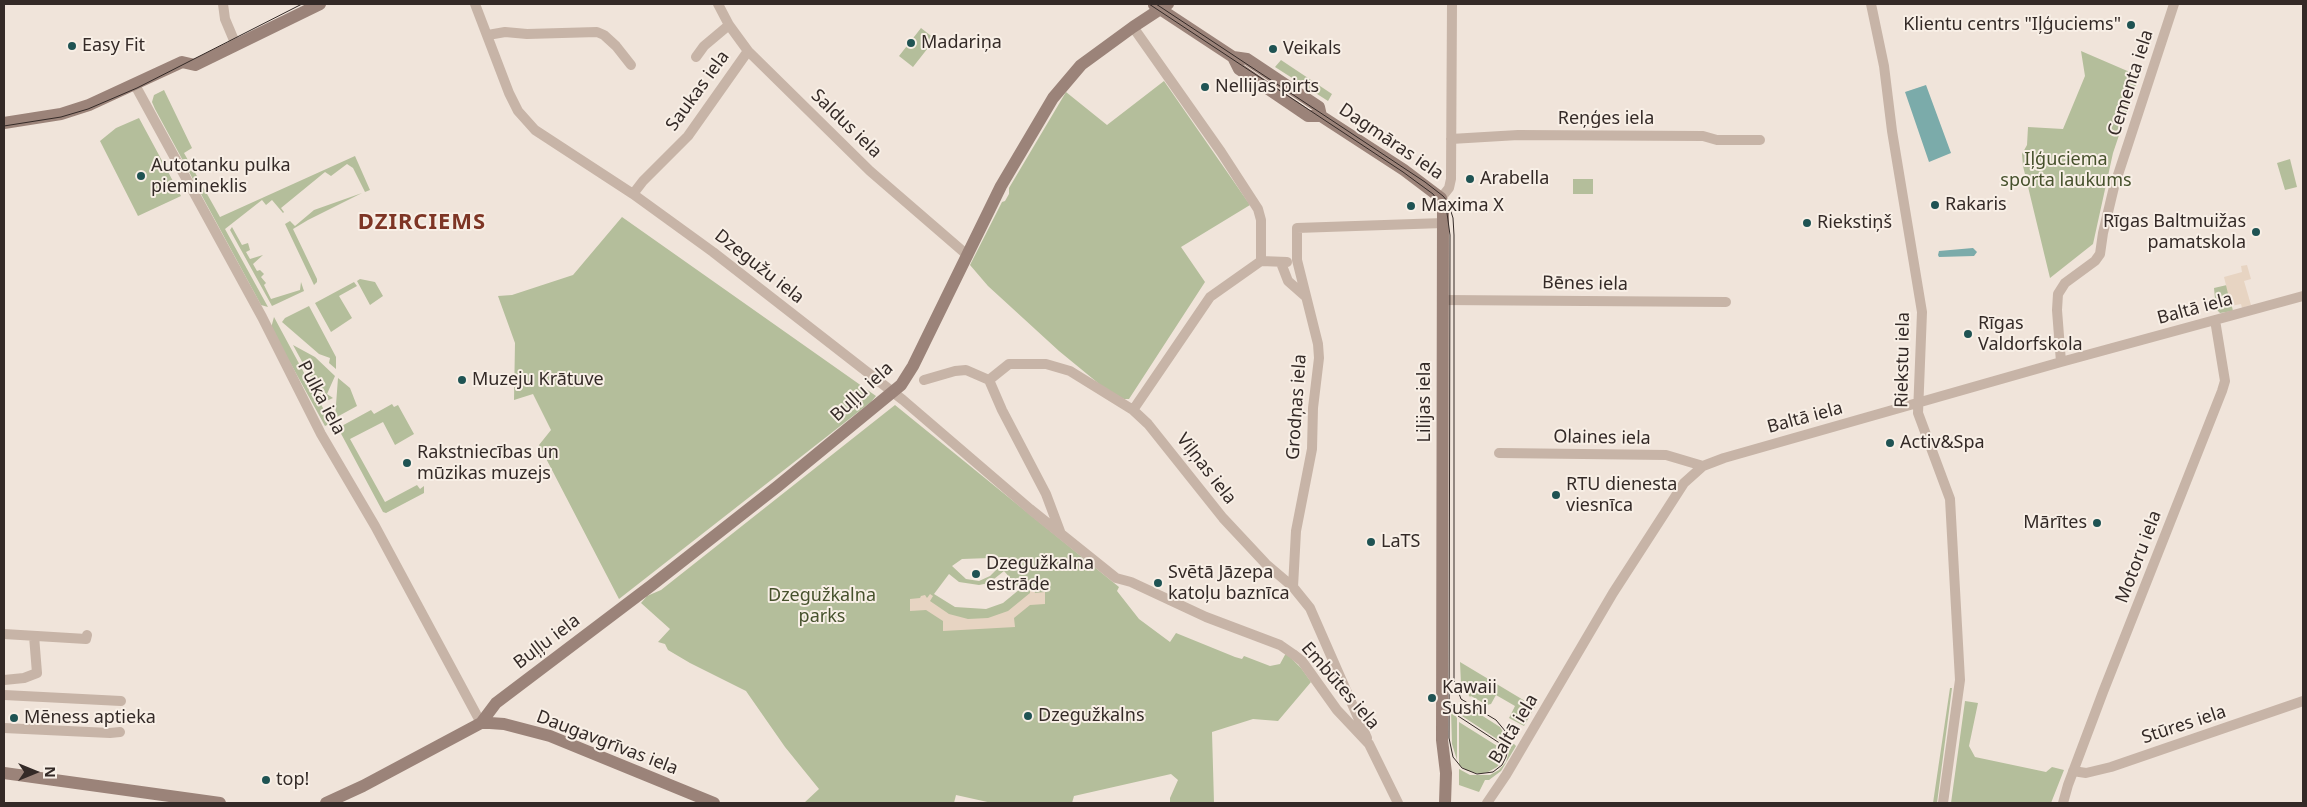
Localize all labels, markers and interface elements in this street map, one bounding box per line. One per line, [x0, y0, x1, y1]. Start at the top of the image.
place label: Klientu centrs "Iļģuciems" [1903, 14, 2121, 36]
marker: Klientu centrs "Iļģuciems" [2125, 19, 2137, 31]
street label: Cementa iela [2104, 27, 2158, 139]
place label: Madariņa [921, 32, 1002, 54]
place label: Easy Fit [82, 35, 145, 57]
marker: Madariņa [905, 37, 917, 49]
place label: Veikals [1283, 38, 1341, 60]
marker: Easy Fit [66, 40, 78, 52]
marker: Veikals [1267, 43, 1279, 55]
street label: Saukas iela [662, 47, 734, 135]
place label: Nellijas pirts [1215, 76, 1319, 98]
marker: Nellijas pirts [1199, 81, 1211, 93]
street label: Saldus iela [806, 85, 886, 163]
street label: Dagmāras iela [1335, 99, 1447, 185]
street label: Reņģes iela [1558, 108, 1654, 130]
park label: Iļģuciema sporta laukums [2000, 149, 2132, 192]
place label: Autotanku pulka piemineklis [151, 155, 291, 198]
place label: Arabella [1480, 168, 1549, 190]
marker: Autotanku pulka piemineklis [135, 170, 147, 182]
marker: Arabella [1464, 173, 1476, 185]
place label: Rakaris [1945, 194, 2007, 216]
place label: Maxima X [1421, 195, 1504, 217]
marker: Rakaris [1929, 199, 1941, 211]
marker: Maxima X [1405, 200, 1417, 212]
district label: DZIRCIEMS [357, 210, 487, 236]
place label: Rīgas Baltmuižas pamatskola [2103, 211, 2246, 253]
place label: Riekstiņš [1817, 212, 1892, 234]
marker: Riekstiņš [1801, 217, 1813, 229]
street label: Dzegužu iela [710, 225, 808, 309]
marker: Rīgas Baltmuižas pamatskola [2250, 226, 2262, 238]
street label: Bēnes iela [1542, 272, 1628, 296]
street label: Baltā iela [2155, 289, 2235, 329]
street label: Riekstu iela [1891, 312, 1915, 408]
place label: Rīgas Valdorfskola [1978, 313, 2083, 356]
marker: Rīgas Valdorfskola [1962, 328, 1974, 340]
street label: Grodņas iela [1283, 353, 1311, 461]
street label: Pulka iela [293, 357, 349, 439]
street label: Buļļu iela [826, 358, 898, 426]
street label: Lilijas iela [1414, 362, 1436, 442]
place label: Muzeju Krātuve [472, 369, 604, 391]
marker: Muzeju Krātuve [456, 374, 468, 386]
street label: Baltā iela [1765, 398, 1845, 438]
street label: Olaines iela [1553, 426, 1651, 450]
street label: Viļņas iela [1172, 429, 1240, 509]
place label: Activ&Spa [1900, 432, 1985, 454]
marker: Activ&Spa [1884, 437, 1896, 449]
place label: Rakstniecības un mūzikas muzejs [417, 442, 559, 484]
marker: Rakstniecības un mūzikas muzejs [401, 457, 413, 469]
place label: RTU dienesta viesnīca [1566, 474, 1677, 516]
marker: RTU dienesta viesnīca [1550, 489, 1562, 501]
street label: Motoru iela [2111, 508, 2167, 606]
place label: Mārītes [2023, 512, 2087, 534]
marker: Mārītes [2091, 517, 2103, 529]
place label: LaTS [1381, 531, 1420, 553]
marker: LaTS [1365, 536, 1377, 548]
place label: Dzegužkalna estrāde [986, 553, 1094, 596]
place label: Svētā Jāzepa katoļu baznīca [1168, 562, 1290, 604]
marker: Dzegužkalna estrāde [970, 568, 982, 580]
marker: Svētā Jāzepa katoļu baznīca [1152, 577, 1164, 589]
park label: Dzegužkalna parks [768, 585, 876, 628]
street label: Buļļu iela [510, 610, 584, 674]
street label: Embūtes iela [1296, 638, 1384, 734]
place label: Kawaii Sushi [1442, 677, 1497, 720]
street label: Baltā iela [1485, 690, 1543, 768]
marker: Kawaii Sushi [1426, 692, 1438, 704]
street label: Stūres iela [2139, 701, 2229, 749]
place label: Dzegužkalns [1038, 705, 1145, 727]
street label: Daugavgrīvas iela [533, 706, 681, 780]
place label: Mēness aptieka [24, 707, 156, 729]
marker: Dzegužkalns [1022, 710, 1034, 722]
marker: Mēness aptieka [8, 712, 20, 724]
north arrow [10, 747, 60, 797]
text: N [41, 766, 60, 778]
place label: top! [276, 769, 309, 791]
marker: top! [260, 774, 272, 786]

